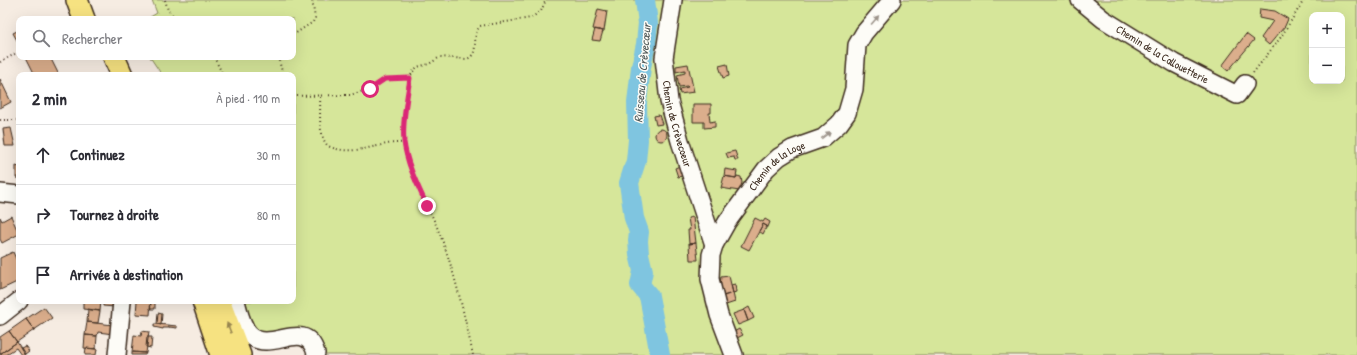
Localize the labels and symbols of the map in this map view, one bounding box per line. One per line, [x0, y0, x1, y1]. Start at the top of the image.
one-way arrow [870, 15, 879, 26]
water label: Ruisseau de Crèvecœur [629, 21, 655, 123]
street label: Chemin de la Callouetterie [1114, 22, 1212, 87]
route start [361, 80, 379, 98]
street label: Chemin de Crèvecoeur [660, 80, 695, 170]
one-way arrow [821, 131, 832, 139]
street label: Chemin de la Loge [745, 138, 807, 193]
route end [418, 197, 436, 215]
one-way arrow [225, 322, 231, 334]

